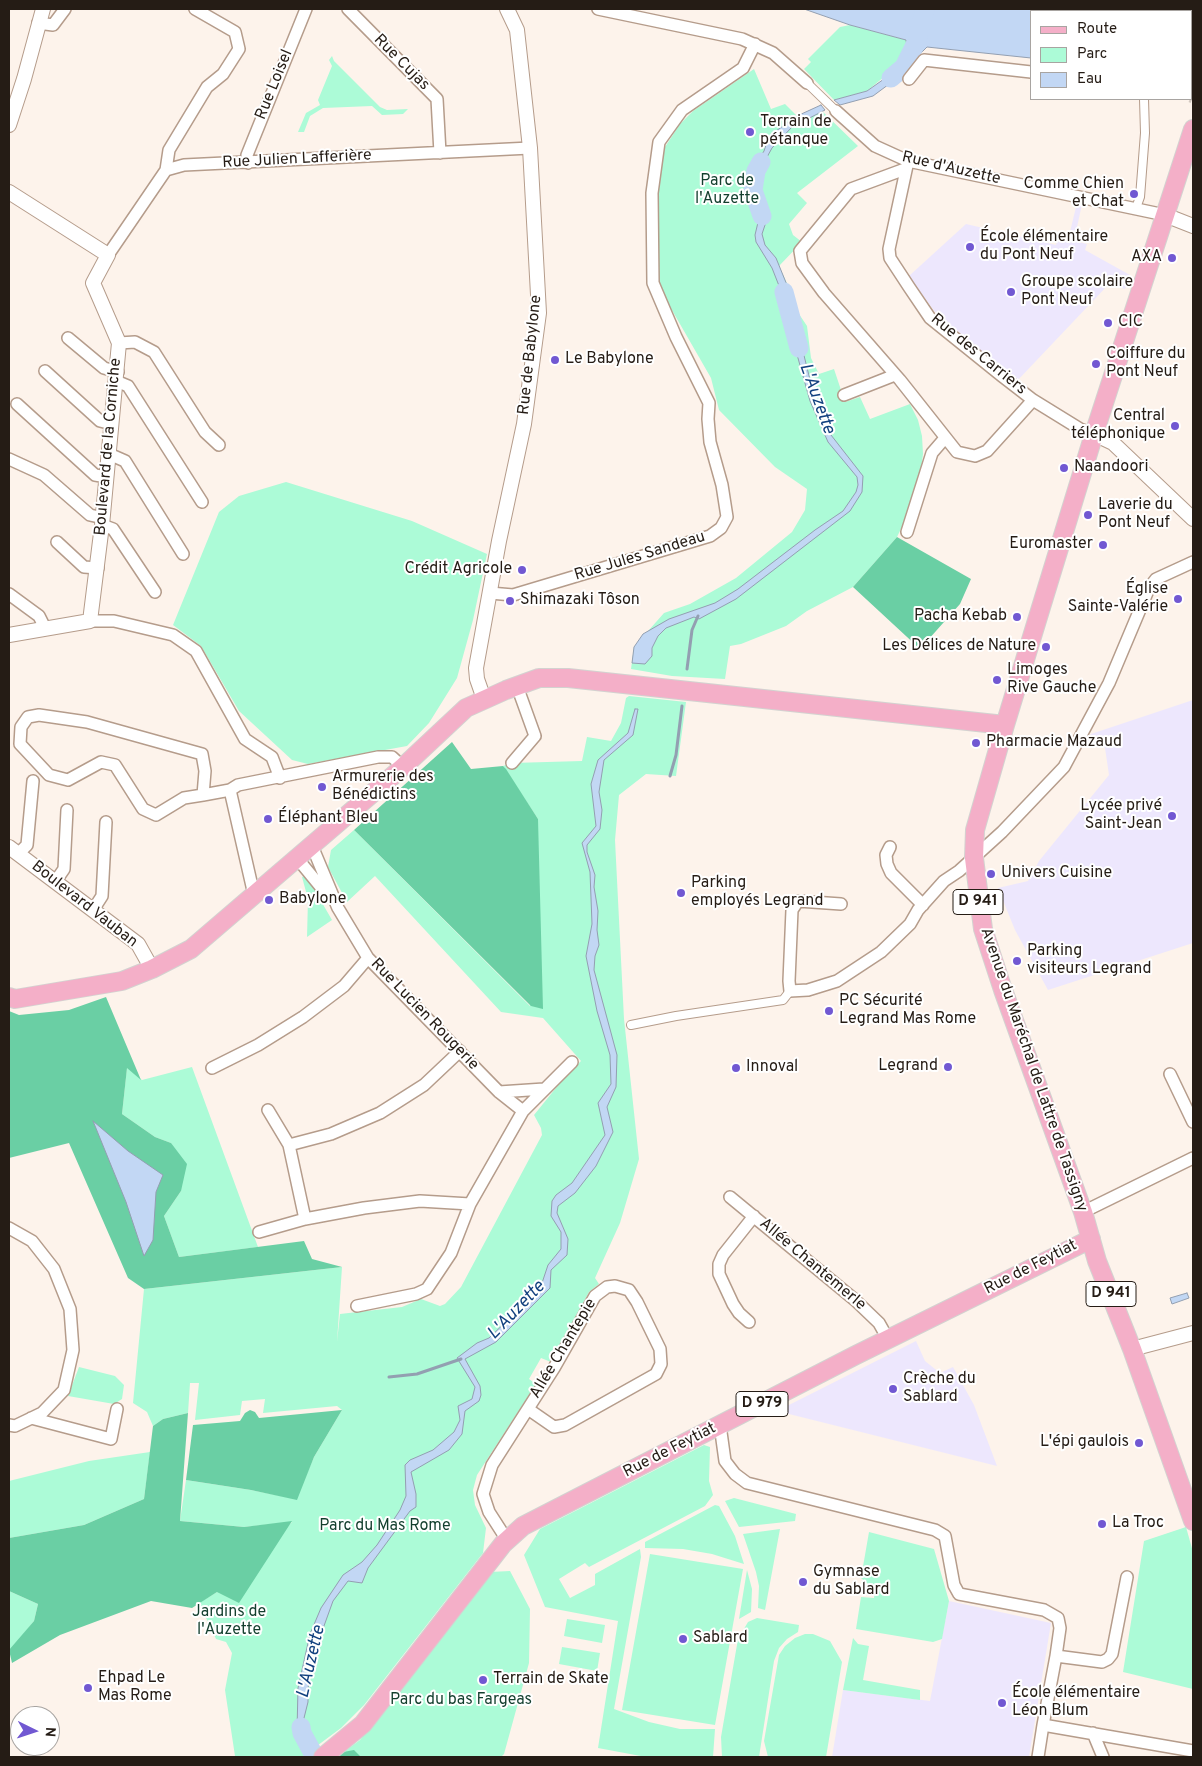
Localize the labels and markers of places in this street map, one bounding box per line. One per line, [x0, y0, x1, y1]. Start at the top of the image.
place label: Terrain de pétanque [760, 113, 832, 151]
marker: Terrain de pétanque [744, 126, 756, 138]
place label: Comme Chien et Chat [1024, 175, 1124, 213]
marker: Comme Chien et Chat [1128, 188, 1140, 200]
place label: École élémentaire du Pont Neuf [980, 228, 1108, 266]
marker: École élémentaire du Pont Neuf [964, 241, 976, 253]
place label: AXA [1131, 248, 1162, 268]
marker: AXA [1166, 252, 1178, 264]
place label: Groupe scolaire Pont Neuf [1021, 273, 1133, 311]
marker: Groupe scolaire Pont Neuf [1005, 286, 1017, 298]
place label: CIC [1118, 313, 1143, 333]
marker: CIC [1102, 317, 1114, 329]
place label: Coiffure du Pont Neuf [1106, 345, 1186, 383]
place label: Le Babylone [565, 350, 654, 370]
marker: Le Babylone [549, 354, 561, 366]
marker: Coiffure du Pont Neuf [1090, 358, 1102, 370]
place label: Central téléphonique [1071, 407, 1165, 445]
marker: Central téléphonique [1169, 420, 1181, 432]
place label: Naandoori [1074, 458, 1148, 478]
marker: Naandoori [1058, 462, 1070, 474]
place label: Laverie du Pont Neuf [1098, 496, 1173, 534]
marker: Laverie du Pont Neuf [1082, 509, 1094, 521]
place label: Euromaster [1009, 535, 1093, 555]
marker: Euromaster [1097, 539, 1109, 551]
place label: Crédit Agricole [404, 560, 512, 580]
marker: Crédit Agricole [516, 564, 528, 576]
place label: Église Sainte-Valérie [1068, 580, 1168, 618]
place label: Shimazaki Tôson [520, 591, 640, 611]
marker: Église Sainte-Valérie [1172, 593, 1184, 605]
marker: Shimazaki Tôson [504, 595, 516, 607]
place label: Pacha Kebab [914, 607, 1007, 627]
marker: Pacha Kebab [1011, 611, 1023, 623]
place label: Les Délices de Nature [882, 637, 1036, 657]
marker: Les Délices de Nature [1040, 641, 1052, 653]
place label: Limoges Rive Gauche [1007, 661, 1096, 699]
marker: Limoges Rive Gauche [991, 674, 1003, 686]
place label: Pharmacie Mazaud [986, 733, 1122, 753]
marker: Pharmacie Mazaud [970, 737, 982, 749]
place label: Armurerie des Bénédictins [332, 768, 434, 806]
marker: Armurerie des Bénédictins [316, 781, 328, 793]
place label: Lycée privé Saint-Jean [1080, 797, 1162, 835]
place label: Éléphant Bleu [278, 809, 378, 829]
marker: Lycée privé Saint-Jean [1166, 810, 1178, 822]
marker: Éléphant Bleu [262, 813, 274, 825]
place label: Univers Cuisine [1001, 864, 1112, 884]
marker: Univers Cuisine [985, 868, 997, 880]
place label: Parking employés Legrand [691, 874, 824, 912]
marker: Parking employés Legrand [675, 887, 687, 899]
place label: Babylone [279, 890, 346, 910]
marker: Babylone [263, 894, 275, 906]
place label: Parking visiteurs Legrand [1027, 942, 1151, 980]
marker: Parking visiteurs Legrand [1011, 955, 1023, 967]
place label: PC Sécurité Legrand Mas Rome [839, 992, 976, 1030]
marker: PC Sécurité Legrand Mas Rome [823, 1005, 835, 1017]
place label: Legrand [878, 1057, 938, 1077]
place label: Innoval [746, 1058, 798, 1078]
marker: Legrand [942, 1061, 954, 1073]
marker: Innoval [730, 1062, 742, 1074]
place label: Crèche du Sablard [903, 1370, 976, 1408]
marker: Crèche du Sablard [887, 1383, 899, 1395]
place label: L'épi gaulois [1040, 1433, 1129, 1453]
marker: L'épi gaulois [1133, 1437, 1145, 1449]
place label: La Troc [1112, 1514, 1164, 1534]
marker: La Troc [1096, 1518, 1108, 1530]
place label: Gymnase du Sablard [813, 1563, 889, 1601]
marker: Gymnase du Sablard [797, 1576, 809, 1588]
place label: Sablard [693, 1629, 748, 1649]
marker: Sablard [677, 1633, 689, 1645]
place label: Ehpad Le Mas Rome [98, 1669, 172, 1707]
place label: Terrain de Skate [493, 1670, 609, 1690]
marker: Terrain de Skate [477, 1674, 489, 1686]
marker: Ehpad Le Mas Rome [82, 1682, 94, 1694]
place label: École élémentaire Léon Blum [1012, 1684, 1140, 1722]
marker: École élémentaire Léon Blum [996, 1697, 1008, 1709]

